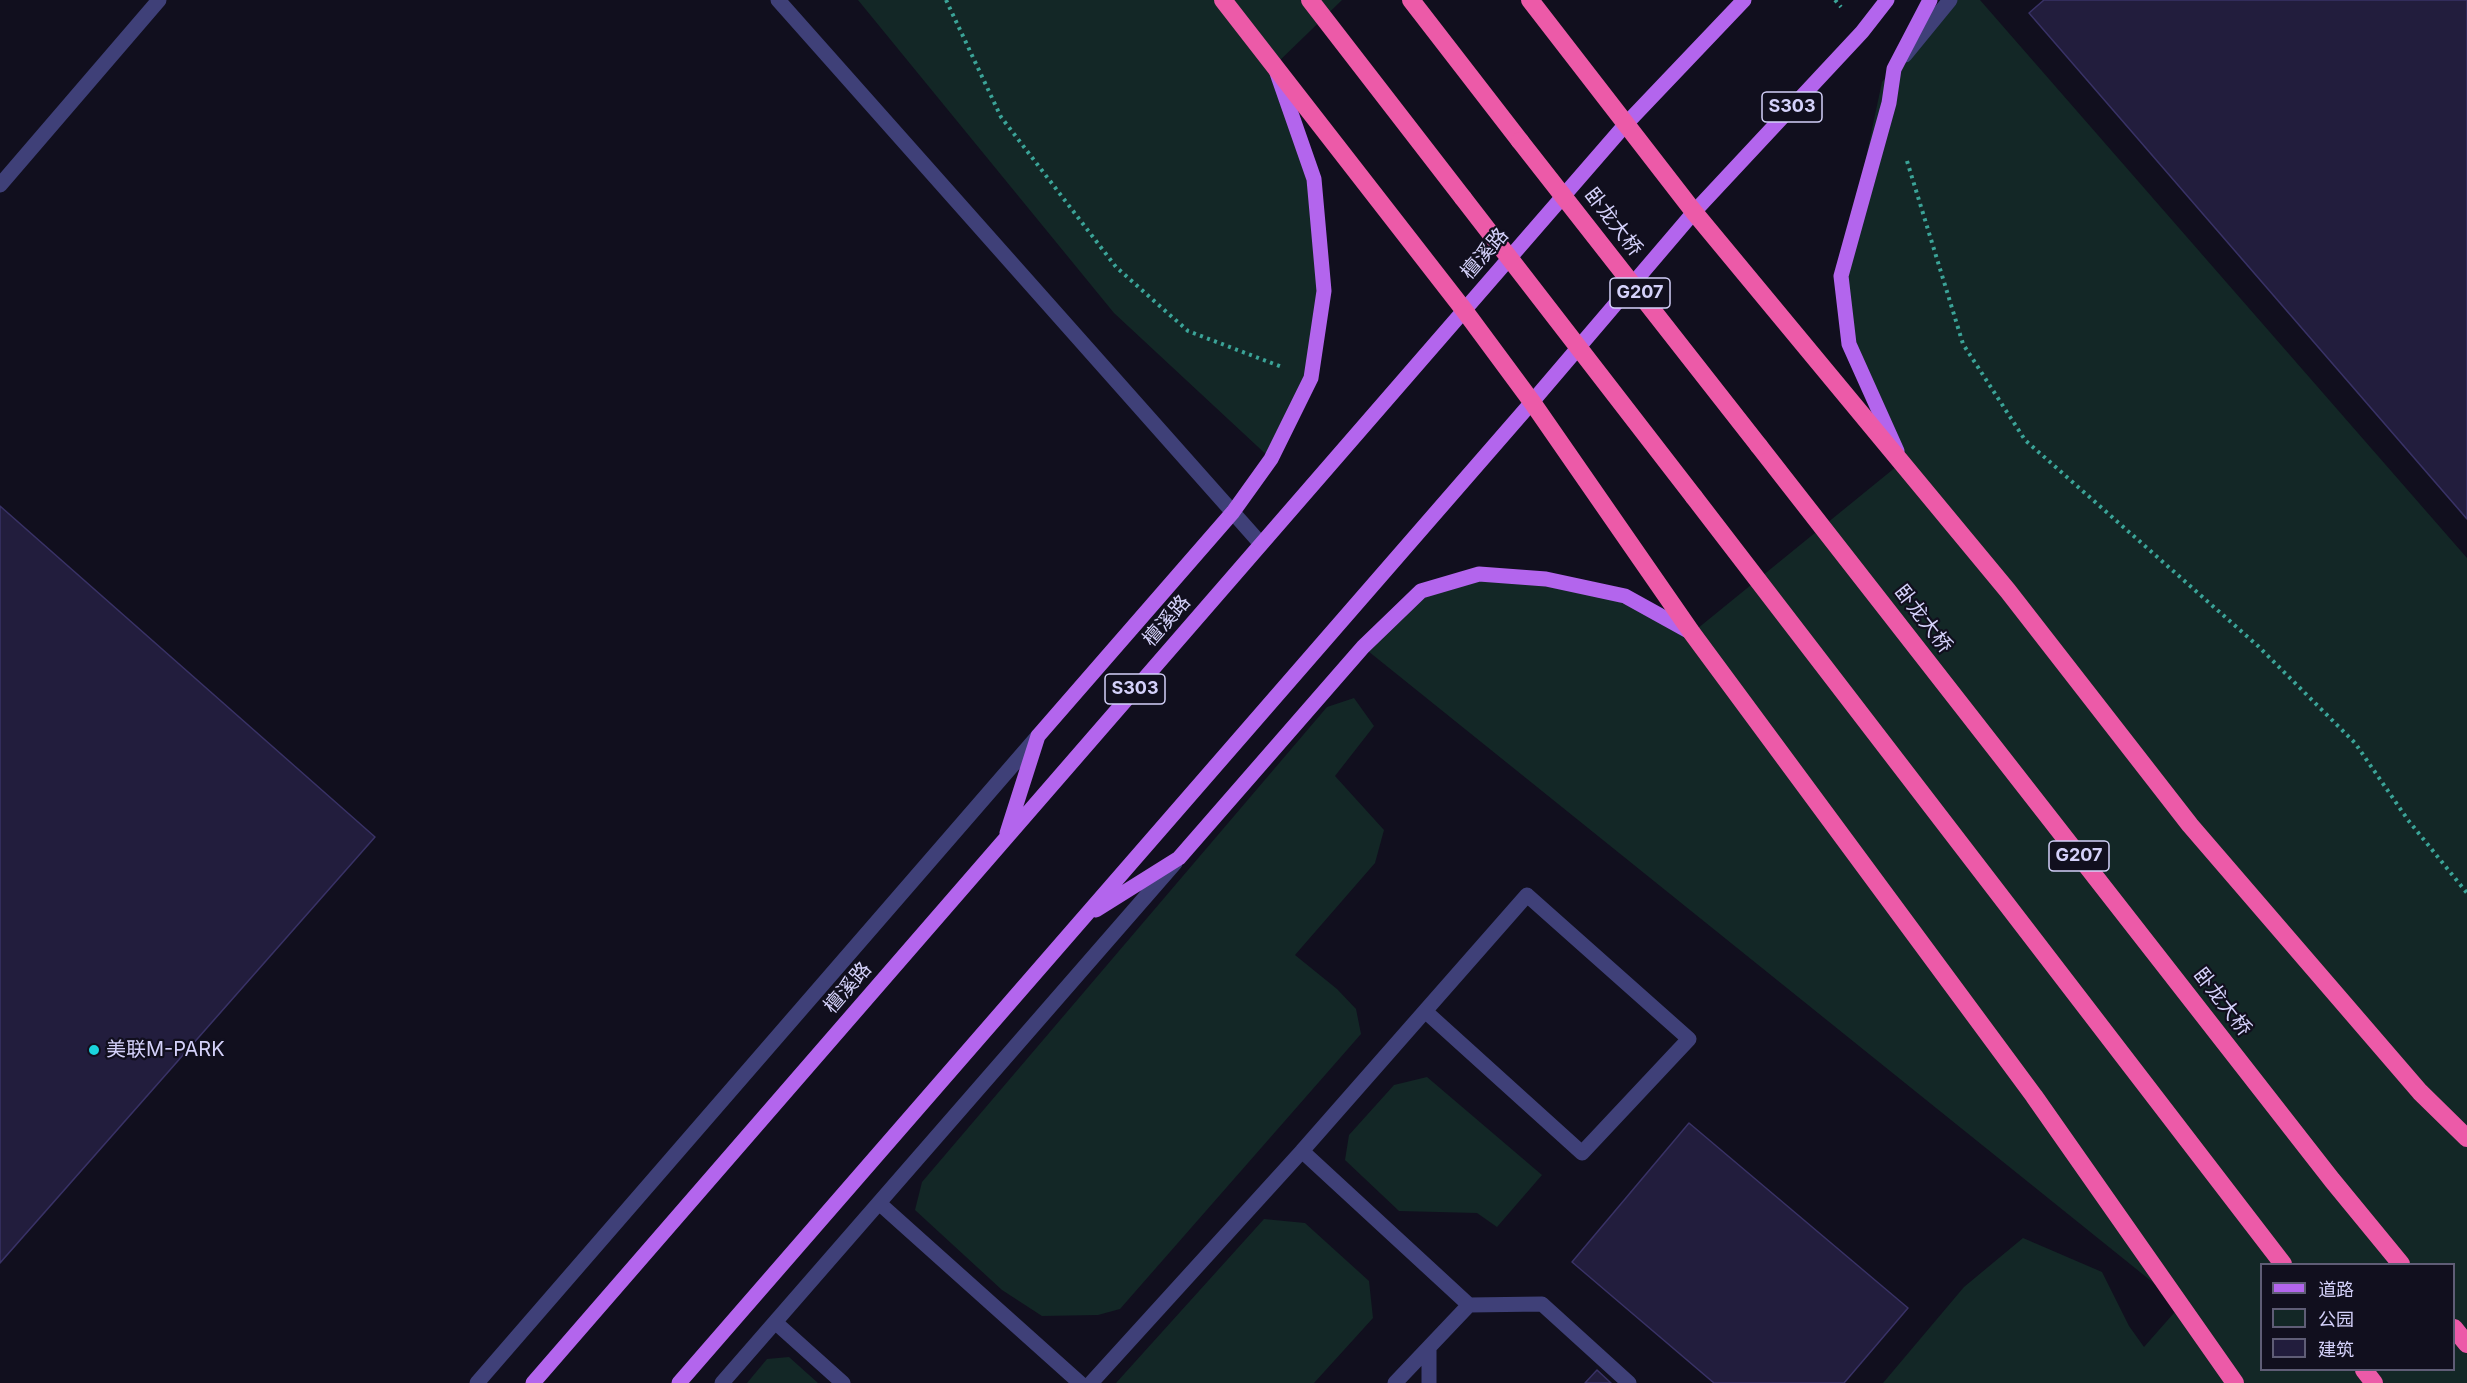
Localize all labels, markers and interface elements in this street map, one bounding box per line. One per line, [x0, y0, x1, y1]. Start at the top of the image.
road number: S303 [1762, 92, 1822, 122]
street label: 卧龙大桥 [1579, 183, 1647, 261]
street label: 檀溪路 [1456, 223, 1514, 285]
road number: G207 [1610, 278, 1670, 308]
street label: 卧龙大桥 [1889, 580, 1957, 658]
street label: 檀溪路 [1138, 590, 1196, 652]
road number: S303 [1105, 674, 1165, 704]
road number: G207 [2049, 841, 2109, 871]
street label: 檀溪路 [819, 957, 877, 1019]
street label: 卧龙大桥 [2188, 963, 2256, 1041]
place label: 美联M-PARK [106, 1038, 225, 1062]
marker: 美联M-PARK [87, 1043, 101, 1057]
legend [2260, 1263, 2455, 1371]
text: 道路 [2318, 1279, 2354, 1300]
text: 公园 [2318, 1309, 2354, 1330]
text: 建筑 [2318, 1339, 2354, 1360]

